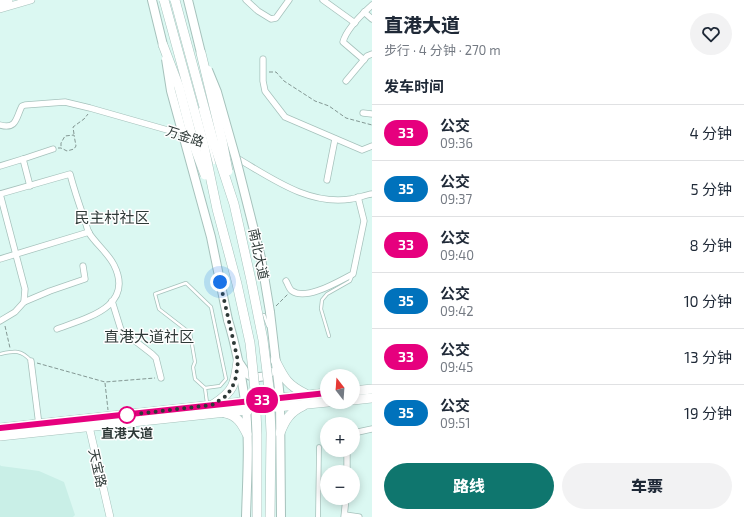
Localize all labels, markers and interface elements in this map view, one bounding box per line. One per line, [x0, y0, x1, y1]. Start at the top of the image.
text: 直港大道 [384, 13, 460, 36]
button: heart [690, 13, 732, 55]
text: 步行 · 4 分钟 · 270 m [384, 42, 501, 58]
text: 发车时间 [384, 77, 444, 95]
text: 公交 [440, 116, 470, 134]
street label: 万金路 [164, 122, 206, 150]
text: 33 [398, 124, 414, 141]
text: 4 分钟 [689, 124, 732, 142]
text: 09:36 [440, 135, 473, 151]
text: 公交 [440, 172, 470, 190]
text: 35 [398, 180, 414, 197]
text: 5 分钟 [691, 180, 732, 198]
text: 09:37 [440, 191, 472, 207]
district label: 民主村社区 [74, 208, 150, 226]
street label: 南北大道 [246, 227, 272, 281]
text: 公交 [440, 228, 470, 246]
text: 33 [398, 236, 414, 253]
text: 8 分钟 [690, 236, 732, 254]
text: 09:40 [440, 247, 474, 263]
your location [210, 272, 230, 292]
text: 公交 [440, 284, 470, 302]
text: 35 [398, 292, 414, 309]
text: 10 分钟 [684, 292, 732, 310]
text: 09:42 [440, 303, 474, 319]
district label: 直港大道社区 [104, 327, 194, 345]
text: 公交 [440, 340, 470, 358]
text: 33 [398, 348, 414, 365]
text: 13 分钟 [684, 348, 732, 366]
text: 09:45 [440, 359, 473, 375]
north arrow [320, 369, 360, 409]
map controls [320, 369, 360, 505]
line badge: 33 [244, 387, 280, 413]
text: 33 [254, 391, 270, 408]
text: 公交 [440, 396, 470, 414]
text: 35 [398, 404, 414, 421]
text: 19 分钟 [684, 404, 732, 422]
marker: 直港大道 [118, 406, 136, 424]
text: 09:51 [440, 415, 471, 431]
button: + [320, 417, 360, 457]
place label: 直港大道 [101, 425, 153, 441]
street label: 天宝路 [86, 447, 110, 489]
button: 路线 [384, 463, 554, 509]
button: 车票 [562, 463, 732, 509]
button: − [320, 465, 360, 505]

